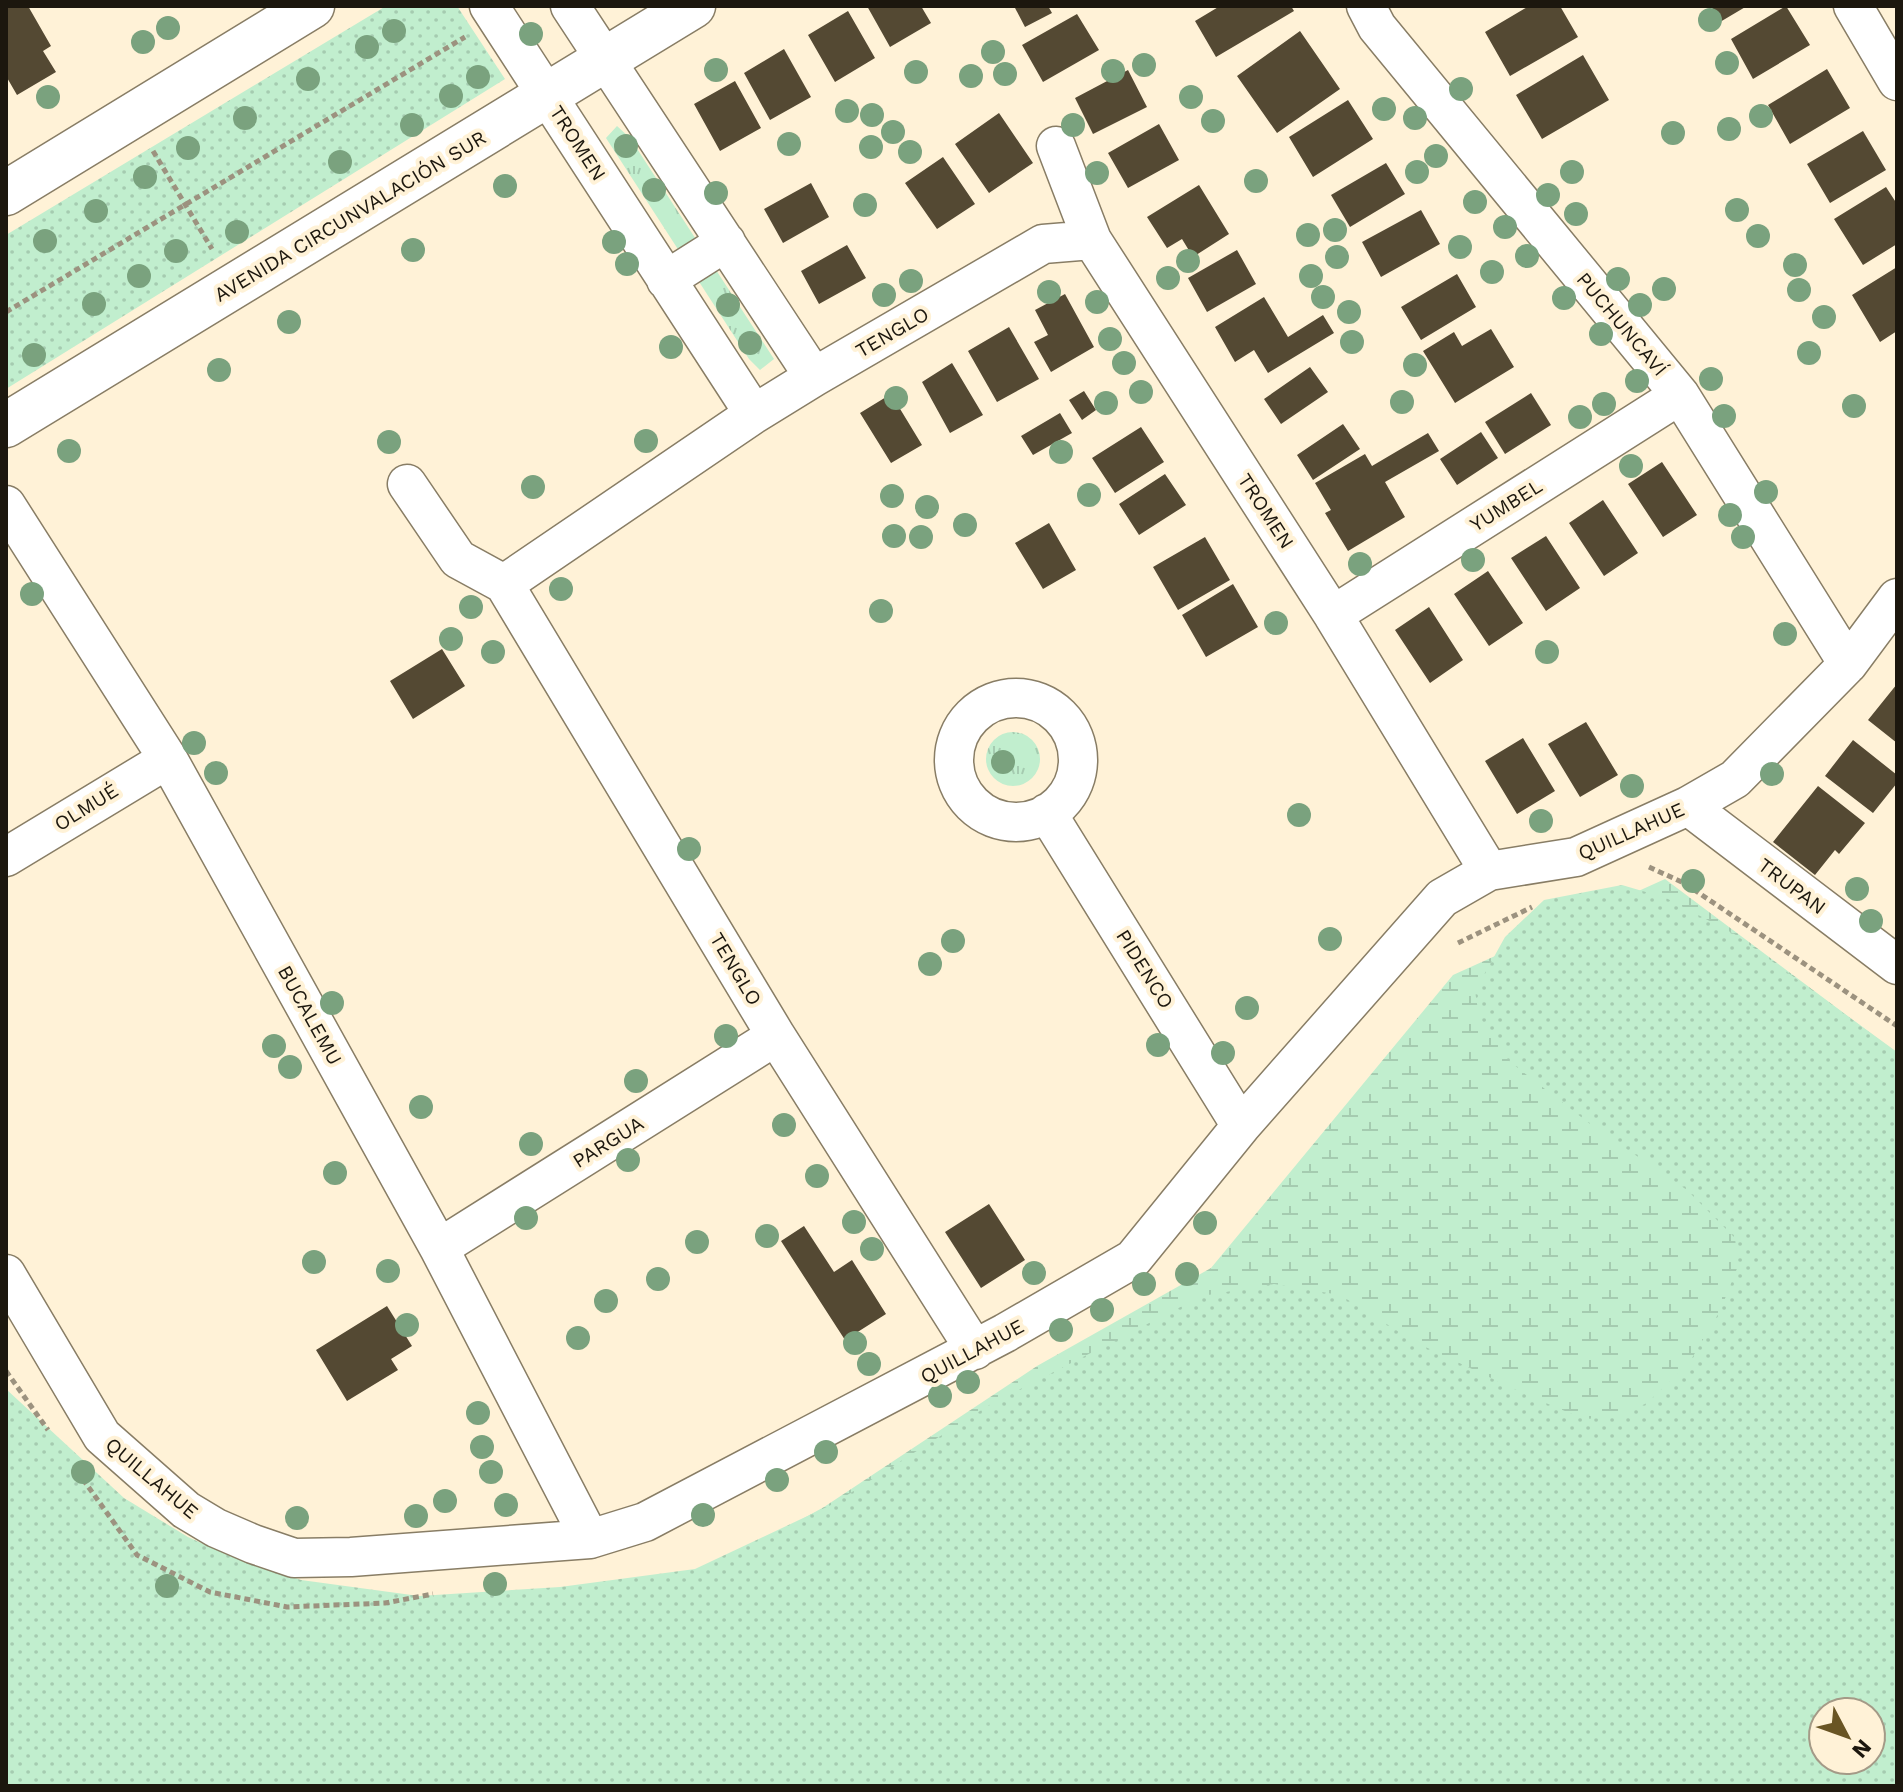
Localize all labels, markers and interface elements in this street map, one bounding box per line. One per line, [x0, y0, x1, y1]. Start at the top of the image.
street label: TROMEN [545, 101, 611, 185]
street label: AVENIDA CIRCUNVALACIÓN SUR [210, 125, 490, 307]
street label: PUCHUNCAVÍ [1572, 267, 1672, 381]
street label: TENGLO [851, 301, 933, 363]
street label: TROMEN [1233, 469, 1299, 553]
street label: YUMBEL [1466, 473, 1547, 536]
street label: OLMUÉ [50, 778, 122, 836]
street label: QUILLAHUE [1574, 797, 1688, 865]
street label: TRUPAN [1753, 853, 1831, 919]
street label: PIDENCO [1111, 925, 1179, 1013]
street label: TENGLO [705, 928, 767, 1010]
street label: BUCALEMU [273, 961, 347, 1069]
street label: PARGUA [568, 1111, 648, 1173]
street label: QUILLAHUE [916, 1314, 1028, 1388]
street label: QUILLAHUE [101, 1432, 203, 1524]
north arrow [1807, 1696, 1887, 1776]
text: N [1847, 1734, 1877, 1763]

